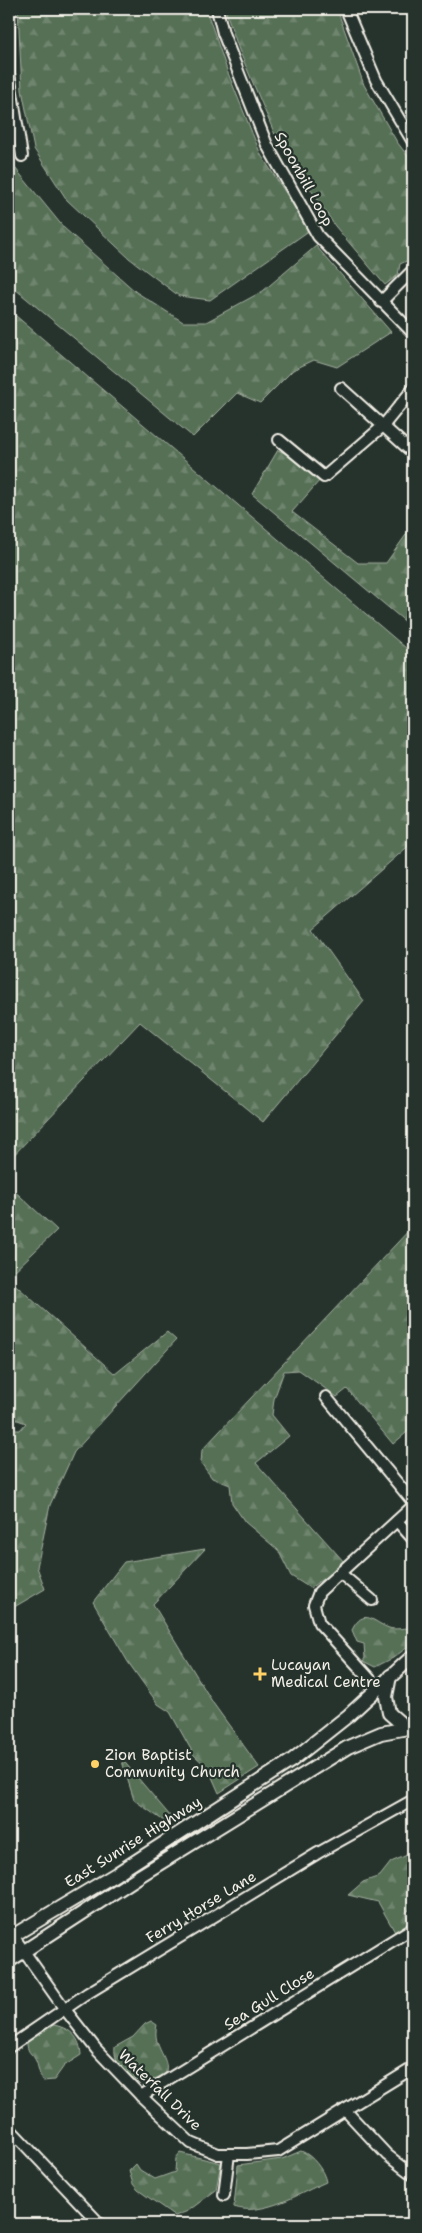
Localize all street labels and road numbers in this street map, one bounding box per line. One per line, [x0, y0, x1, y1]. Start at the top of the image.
street label: Spoonbill Loop [270, 128, 338, 230]
street label: East Sunrise Highway [61, 1792, 205, 1892]
street label: Ferry Horse Lane [142, 1866, 260, 1948]
street label: Sea Gull Close [220, 1963, 318, 2035]
street label: Waterfall Drive [114, 2045, 206, 2135]

